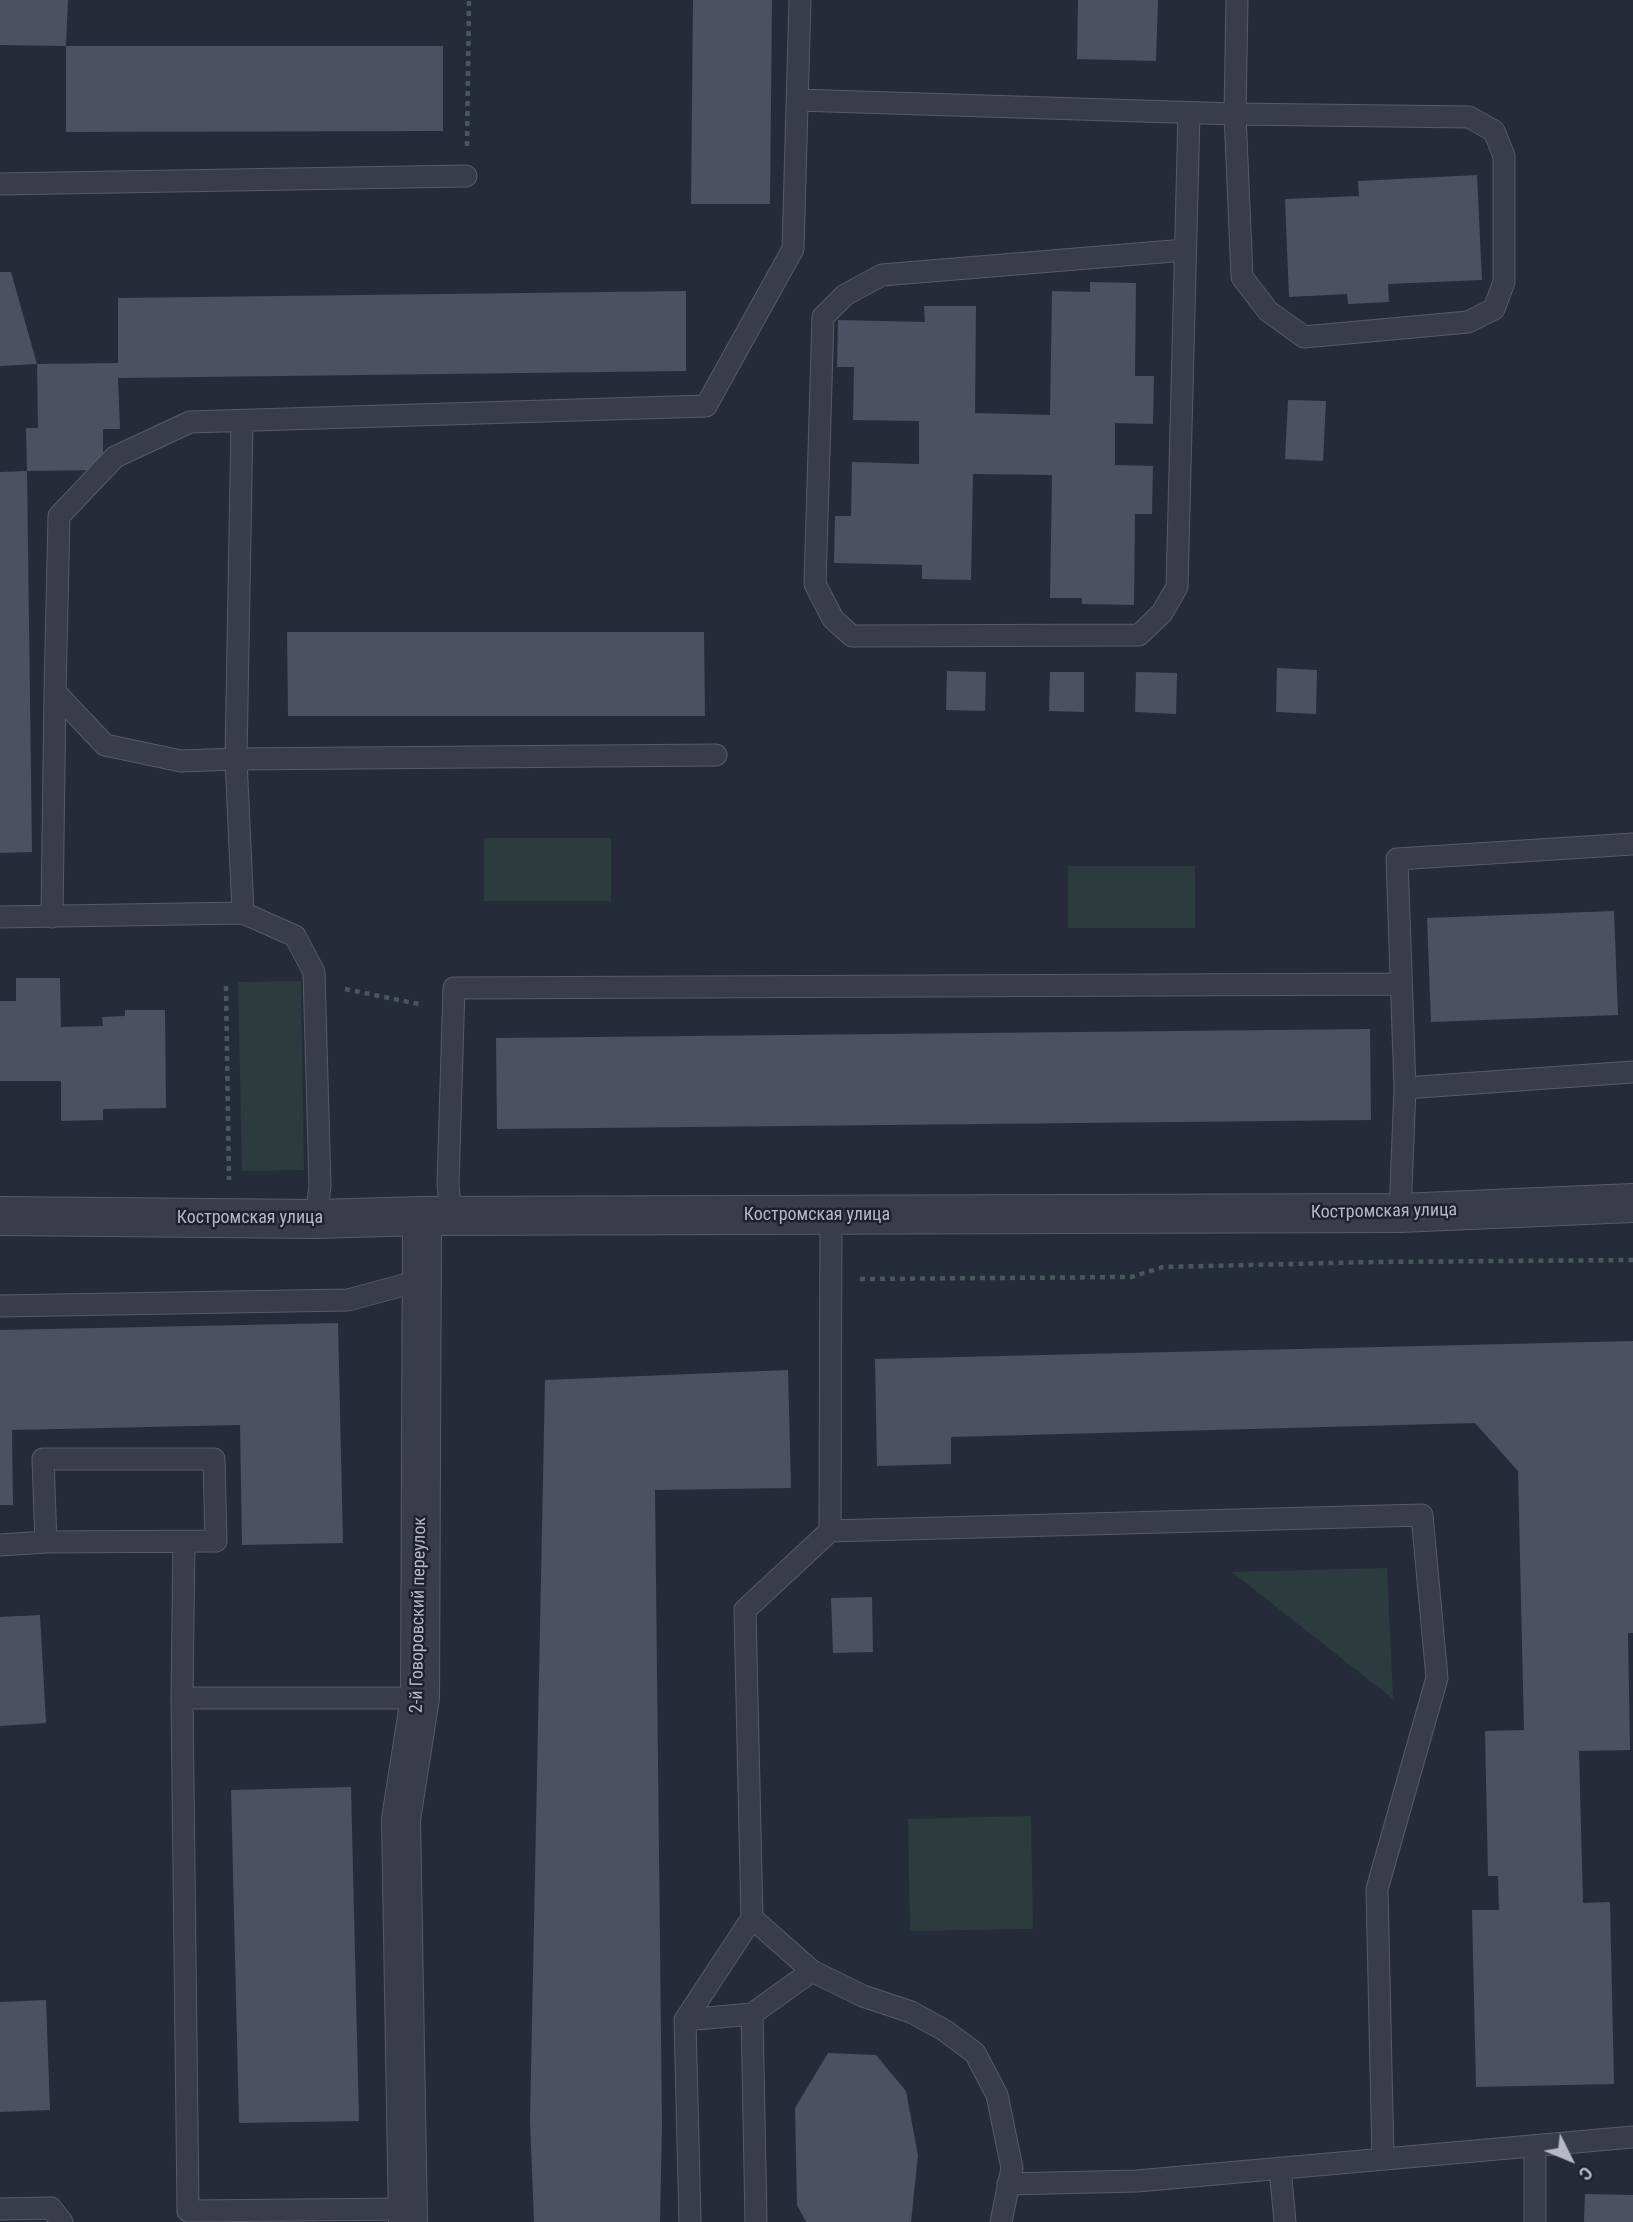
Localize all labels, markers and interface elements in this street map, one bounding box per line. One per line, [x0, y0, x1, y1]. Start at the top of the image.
street label: Костромская улица [1311, 1200, 1457, 1224]
street label: Костромская улица [744, 1204, 890, 1226]
street label: Костромская улица [177, 1207, 323, 1229]
street label: 2-й Говоровский переулок [406, 1517, 432, 1713]
north arrow [1535, 2124, 1605, 2194]
text: С [1574, 2162, 1598, 2185]

